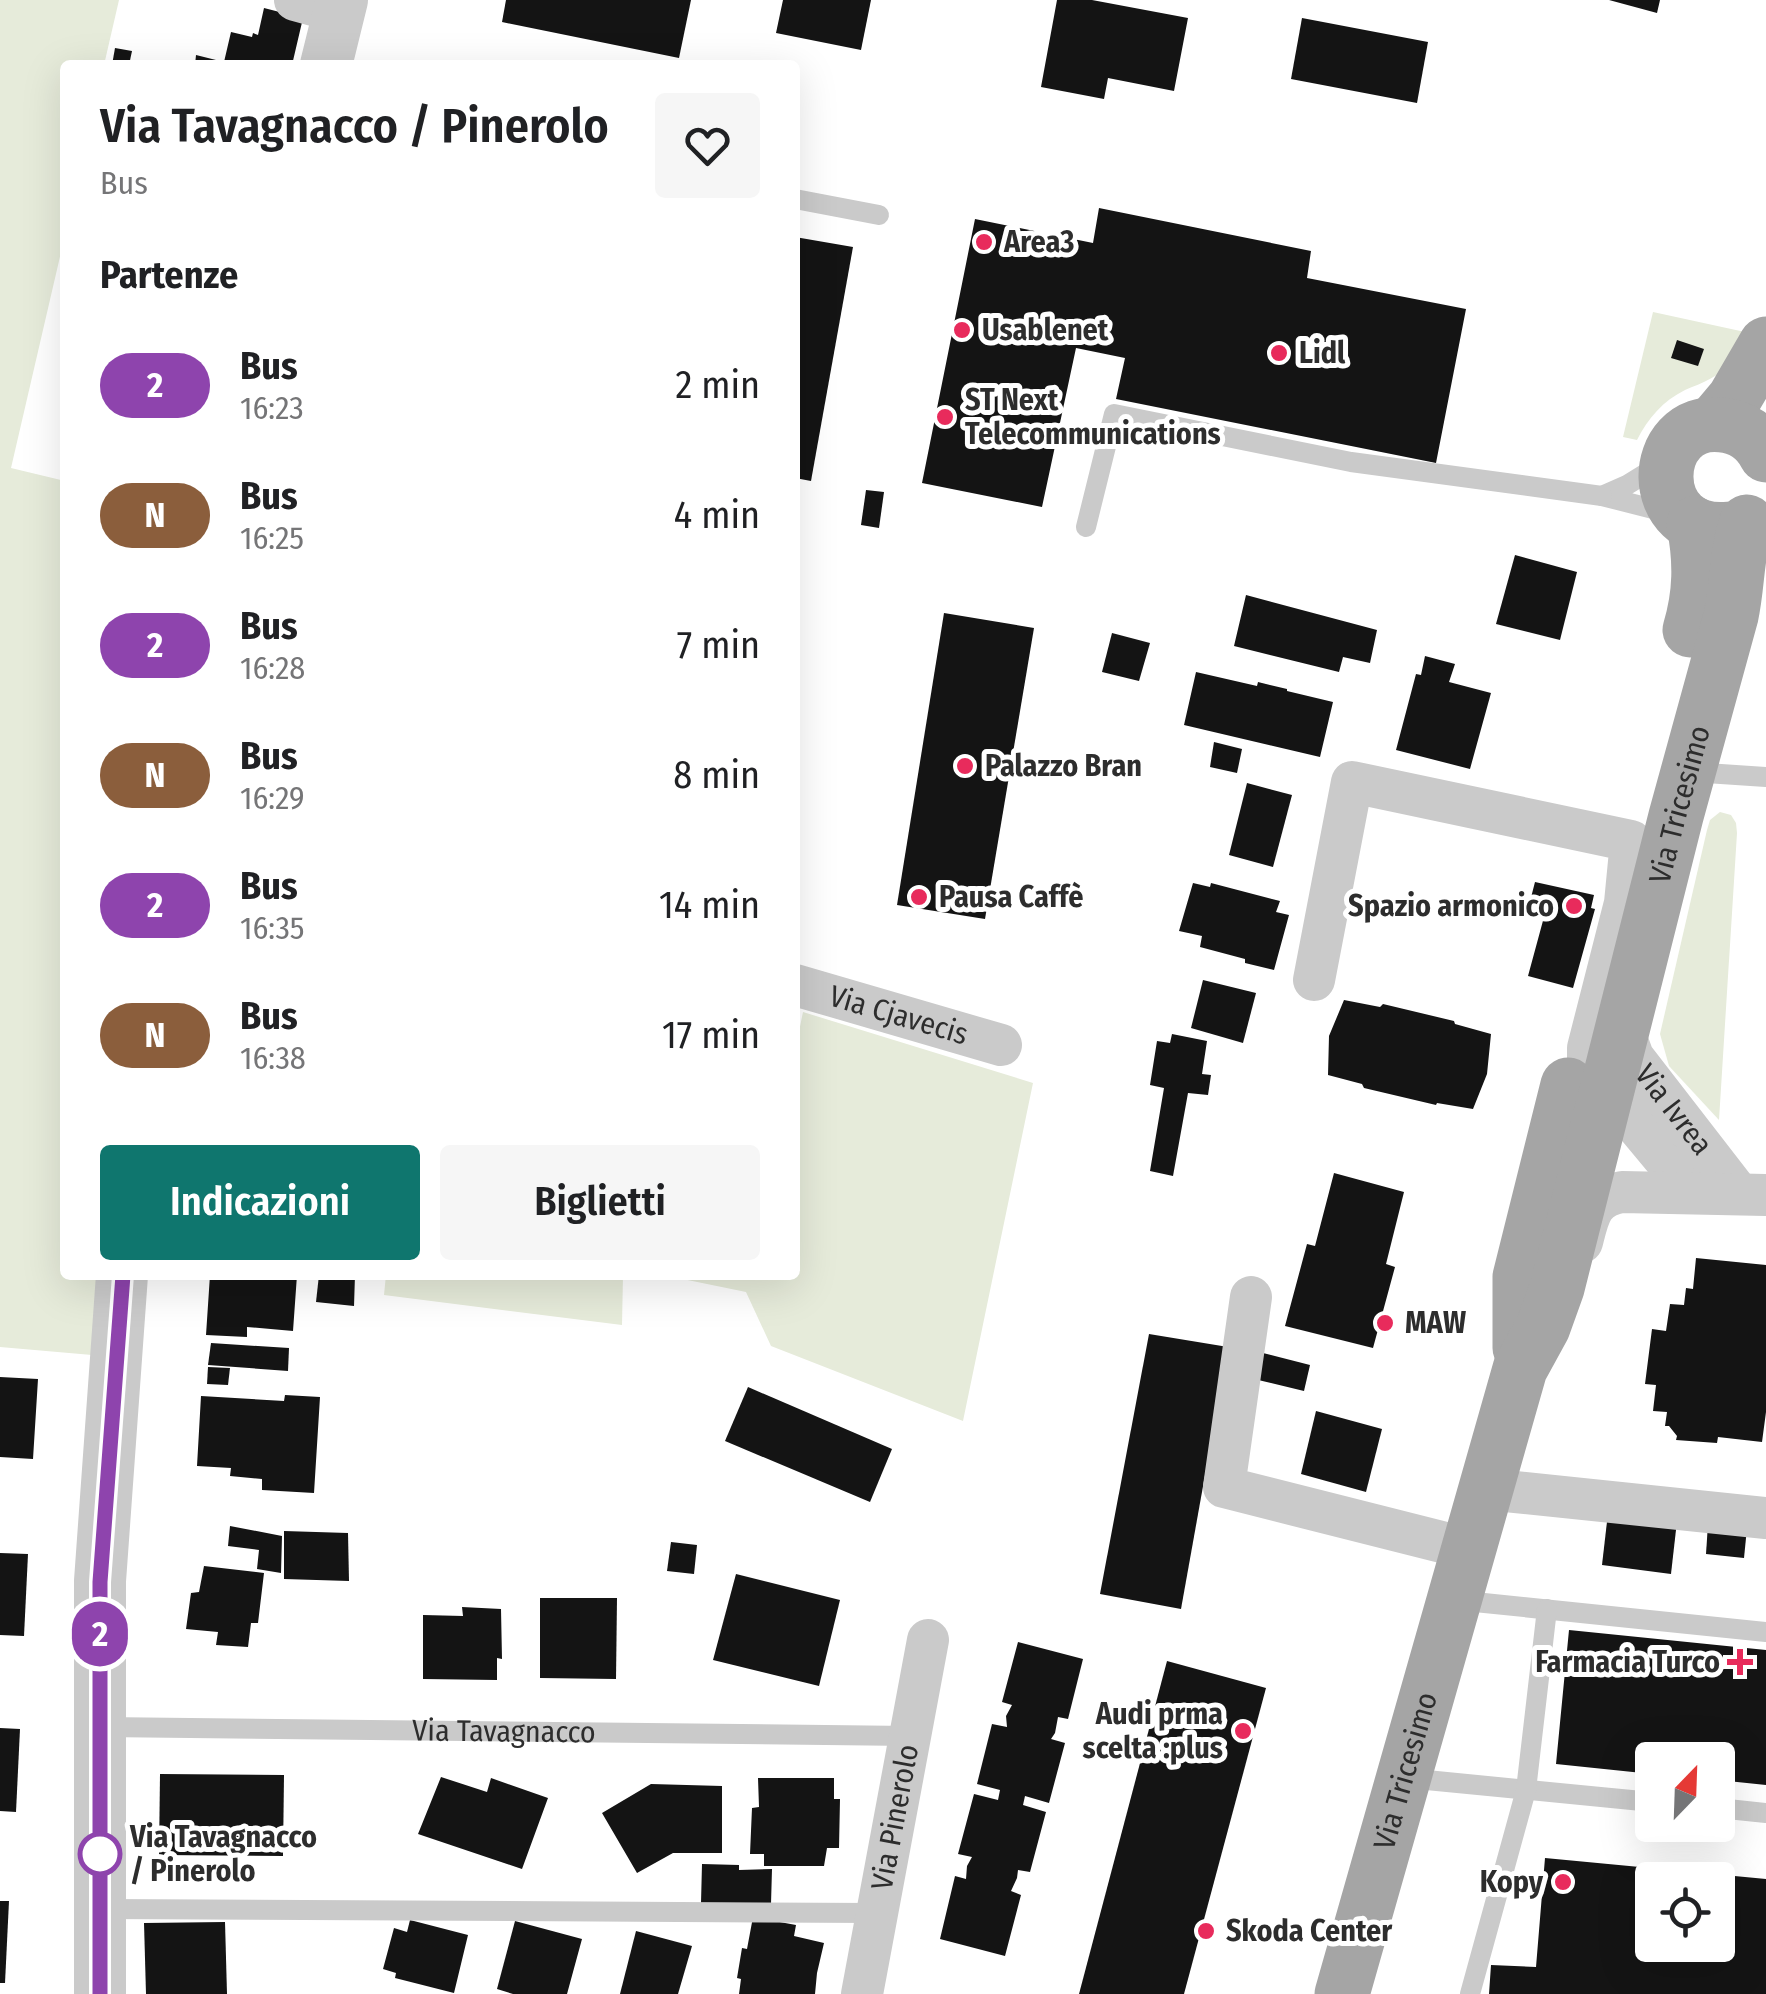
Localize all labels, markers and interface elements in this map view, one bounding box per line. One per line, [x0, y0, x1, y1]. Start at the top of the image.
button: heart [655, 93, 760, 198]
text: Via Tavagnacco / Pinerolo [100, 97, 609, 155]
text: Bus [100, 164, 148, 202]
place label: Area3 [1003, 224, 1075, 260]
marker: Area3 [973, 231, 995, 253]
text: Partenze [100, 252, 238, 298]
place label: Usablenet [982, 312, 1109, 348]
marker: Usablenet [951, 319, 973, 341]
place label: Lidl [1299, 335, 1346, 371]
marker: Lidl [1268, 342, 1290, 364]
text: Bus [240, 343, 298, 389]
text: 2 min [675, 362, 760, 408]
text: 2 [147, 364, 163, 406]
place label: ST Next Telecommunications [965, 382, 1221, 452]
text: 16:23 [240, 389, 304, 427]
marker: ST Next Telecommunications [934, 406, 956, 428]
text: Bus [240, 473, 298, 519]
text: 4 min [674, 492, 760, 538]
text: N [145, 494, 165, 536]
text: 16:25 [240, 519, 304, 557]
text: Bus [240, 603, 298, 649]
text: 7 min [677, 622, 760, 668]
text: 2 [147, 624, 163, 666]
text: 16:28 [240, 649, 305, 687]
street label: Via Tricesimo [1642, 722, 1718, 887]
text: Bus [240, 733, 298, 779]
place label: Palazzo Bran [985, 748, 1142, 784]
text: 8 min [673, 752, 760, 798]
text: N [145, 754, 165, 796]
marker: Palazzo Bran [954, 755, 976, 777]
text: 16:29 [240, 779, 305, 817]
text: Bus [240, 863, 298, 909]
place label: Pausa Caffè [939, 879, 1084, 915]
text: 14 min [659, 882, 760, 928]
text: 2 [147, 884, 163, 926]
marker: Pausa Caffè [908, 886, 930, 908]
place label: Spazio armonico [1348, 888, 1554, 924]
marker: Spazio armonico [1563, 895, 1585, 917]
text: 16:35 [240, 909, 305, 947]
street label: Via Cjavecis [825, 978, 972, 1052]
text: Bus [240, 993, 298, 1039]
text: 17 min [662, 1012, 760, 1058]
text: N [145, 1014, 165, 1056]
text: 16:38 [240, 1039, 306, 1077]
street label: Via Ivrea [1627, 1057, 1720, 1162]
button: Indicazioni [100, 1145, 420, 1260]
button: Biglietti [440, 1145, 760, 1260]
place label: MAW [1405, 1305, 1466, 1341]
marker: MAW [1374, 1312, 1396, 1334]
line badge: 2 [68, 1602, 132, 1666]
text: 2 [92, 1613, 108, 1655]
place label: Farmacia Turco [1535, 1644, 1720, 1680]
marker: Farmacia Turco [1729, 1651, 1751, 1673]
street label: Via Tricesimo [1366, 1688, 1445, 1854]
place label: Audi prma scelta :plus [1083, 1696, 1223, 1766]
street label: Via Tavagnacco [412, 1712, 596, 1750]
marker: Audi prma scelta :plus [1232, 1720, 1254, 1742]
street label: Via Pinerolo [864, 1741, 926, 1893]
north arrow [1635, 1742, 1735, 1842]
map controls [1635, 1742, 1735, 1962]
place label: Via Tavagnacco / Pinerolo [129, 1819, 317, 1889]
marker: Via Tavagnacco / Pinerolo [79, 1833, 121, 1875]
button: locate [1635, 1862, 1735, 1962]
place label: Kopy [1480, 1864, 1544, 1900]
marker: Kopy [1552, 1871, 1574, 1893]
place label: Skoda Center [1226, 1913, 1393, 1949]
marker: Skoda Center [1195, 1920, 1217, 1942]

